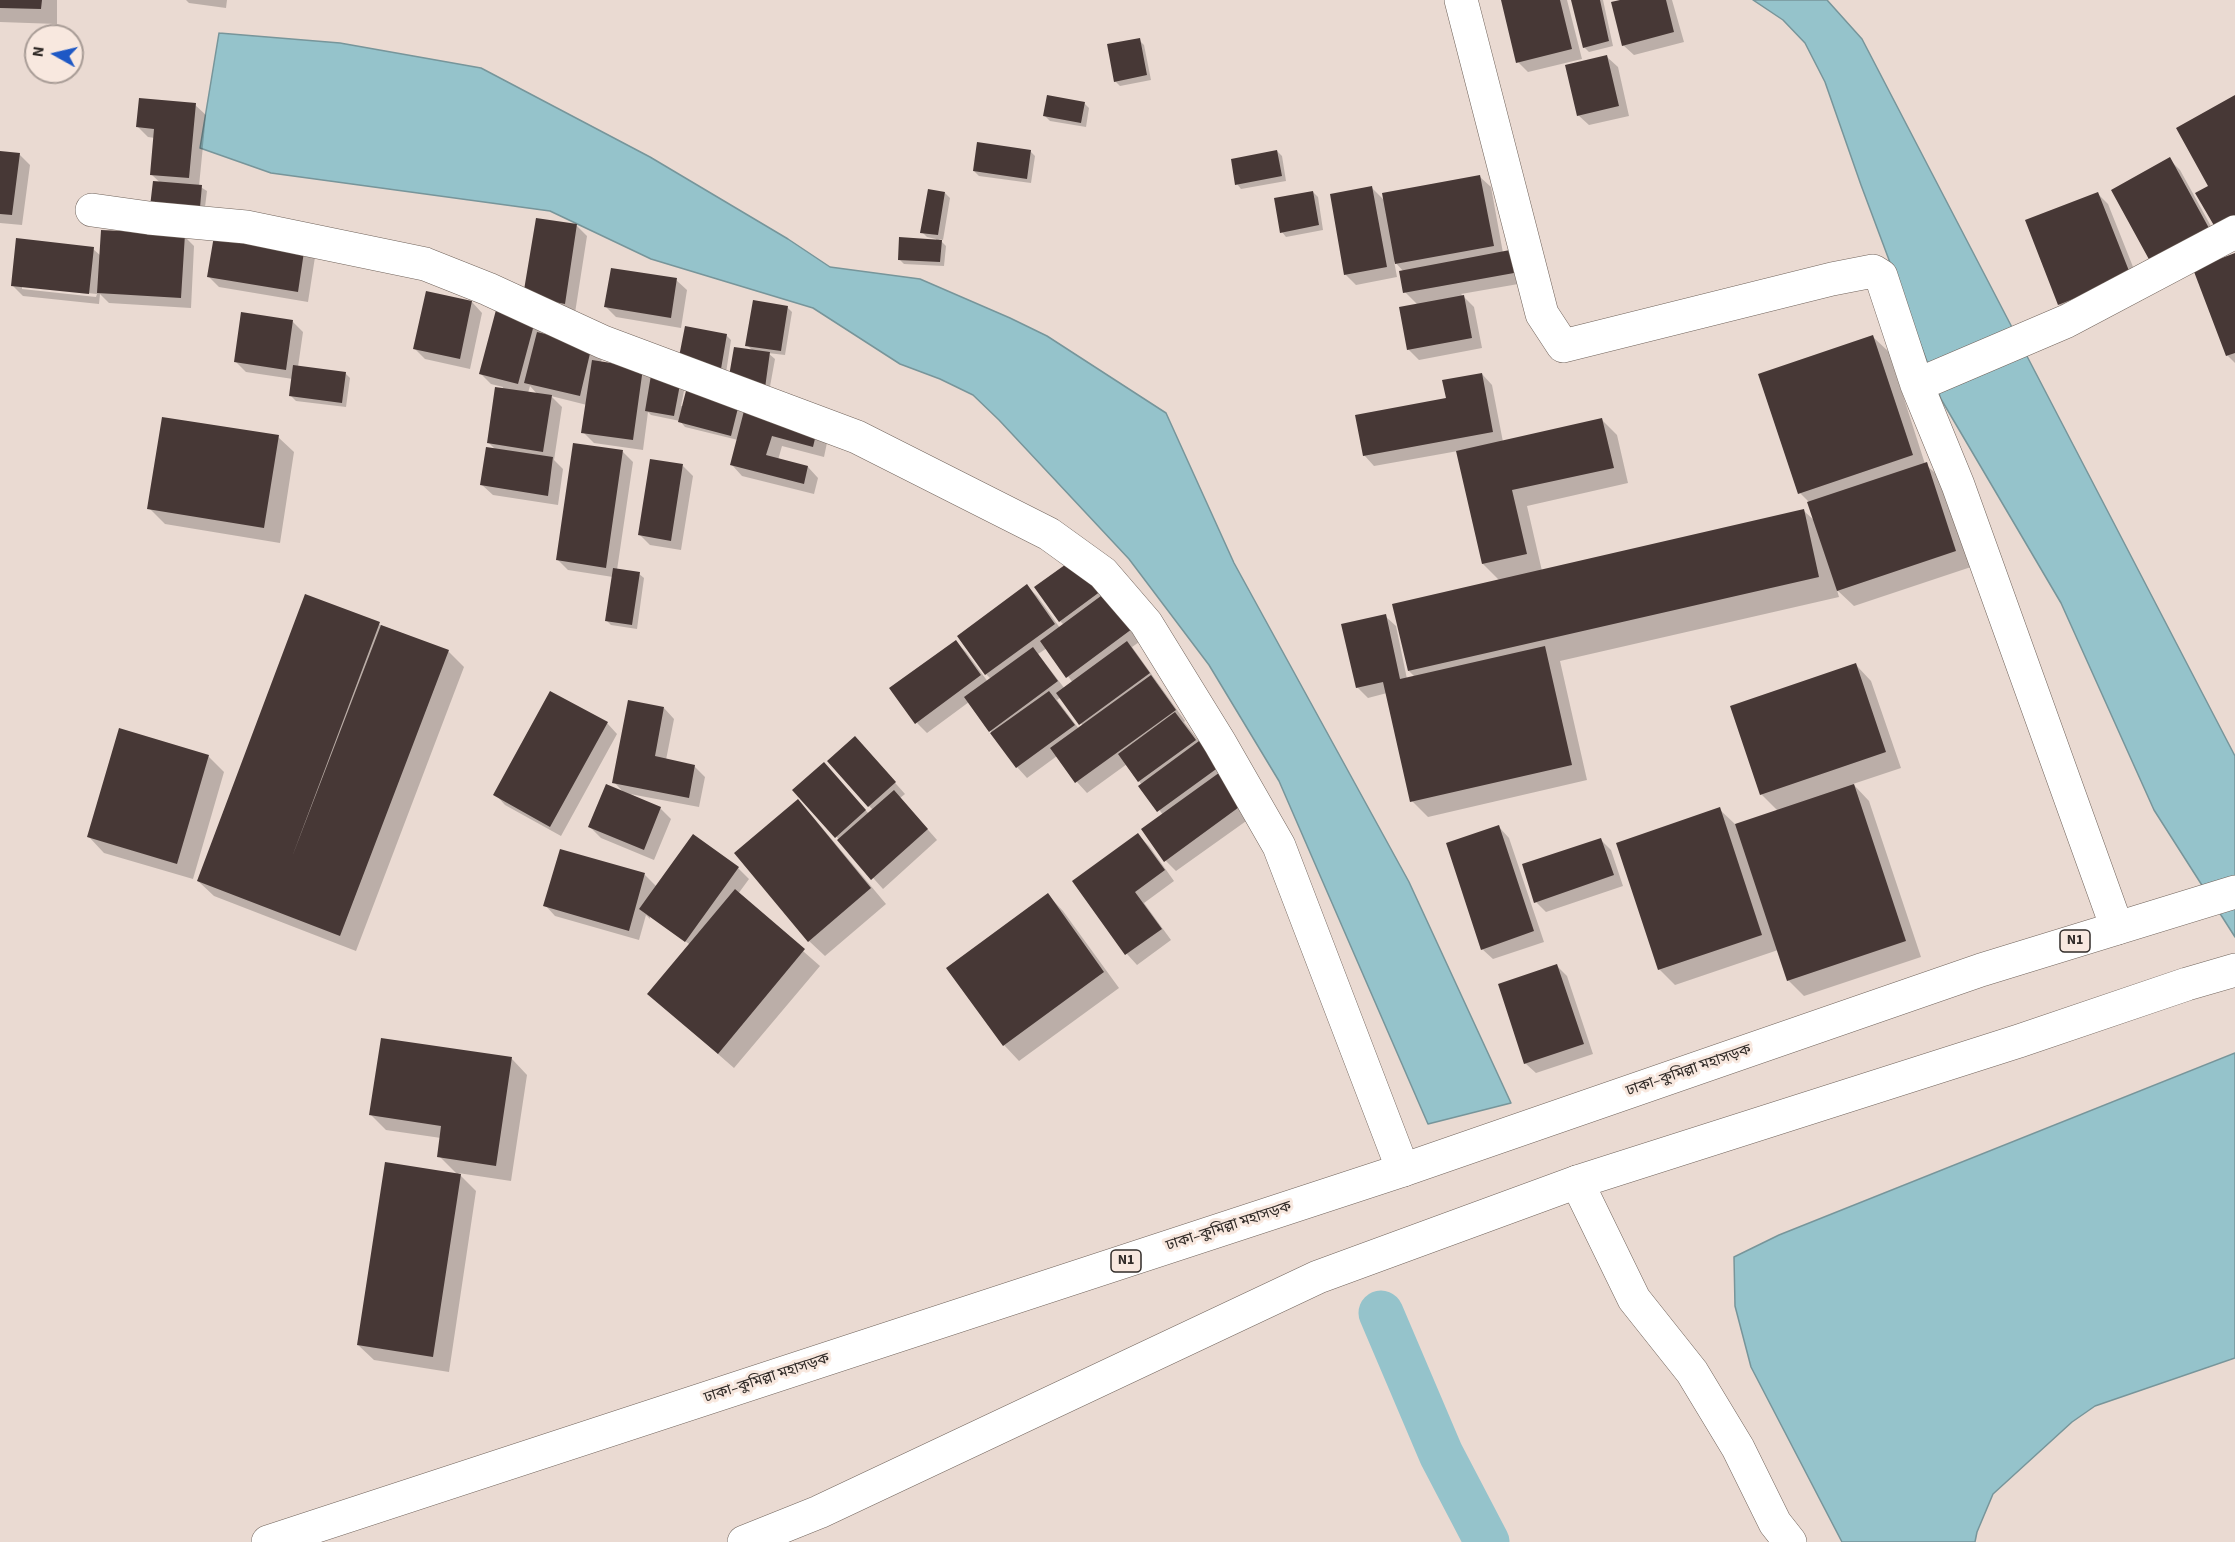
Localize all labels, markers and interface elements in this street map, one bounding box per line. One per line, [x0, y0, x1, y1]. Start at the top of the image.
north arrow [24, 24, 84, 84]
text: N [27, 45, 50, 59]
road number: N1 [2060, 930, 2090, 952]
street label: ঢাকা–কুমিল্লা মহাসড়ক [1624, 1041, 1754, 1101]
street label: ঢাকা–কুমিল্লা মহাসড়ক [1164, 1198, 1294, 1256]
road number: N1 [1111, 1250, 1141, 1272]
street label: ঢাকা–কুমিল্লা মহাসড়ক [702, 1350, 832, 1408]

